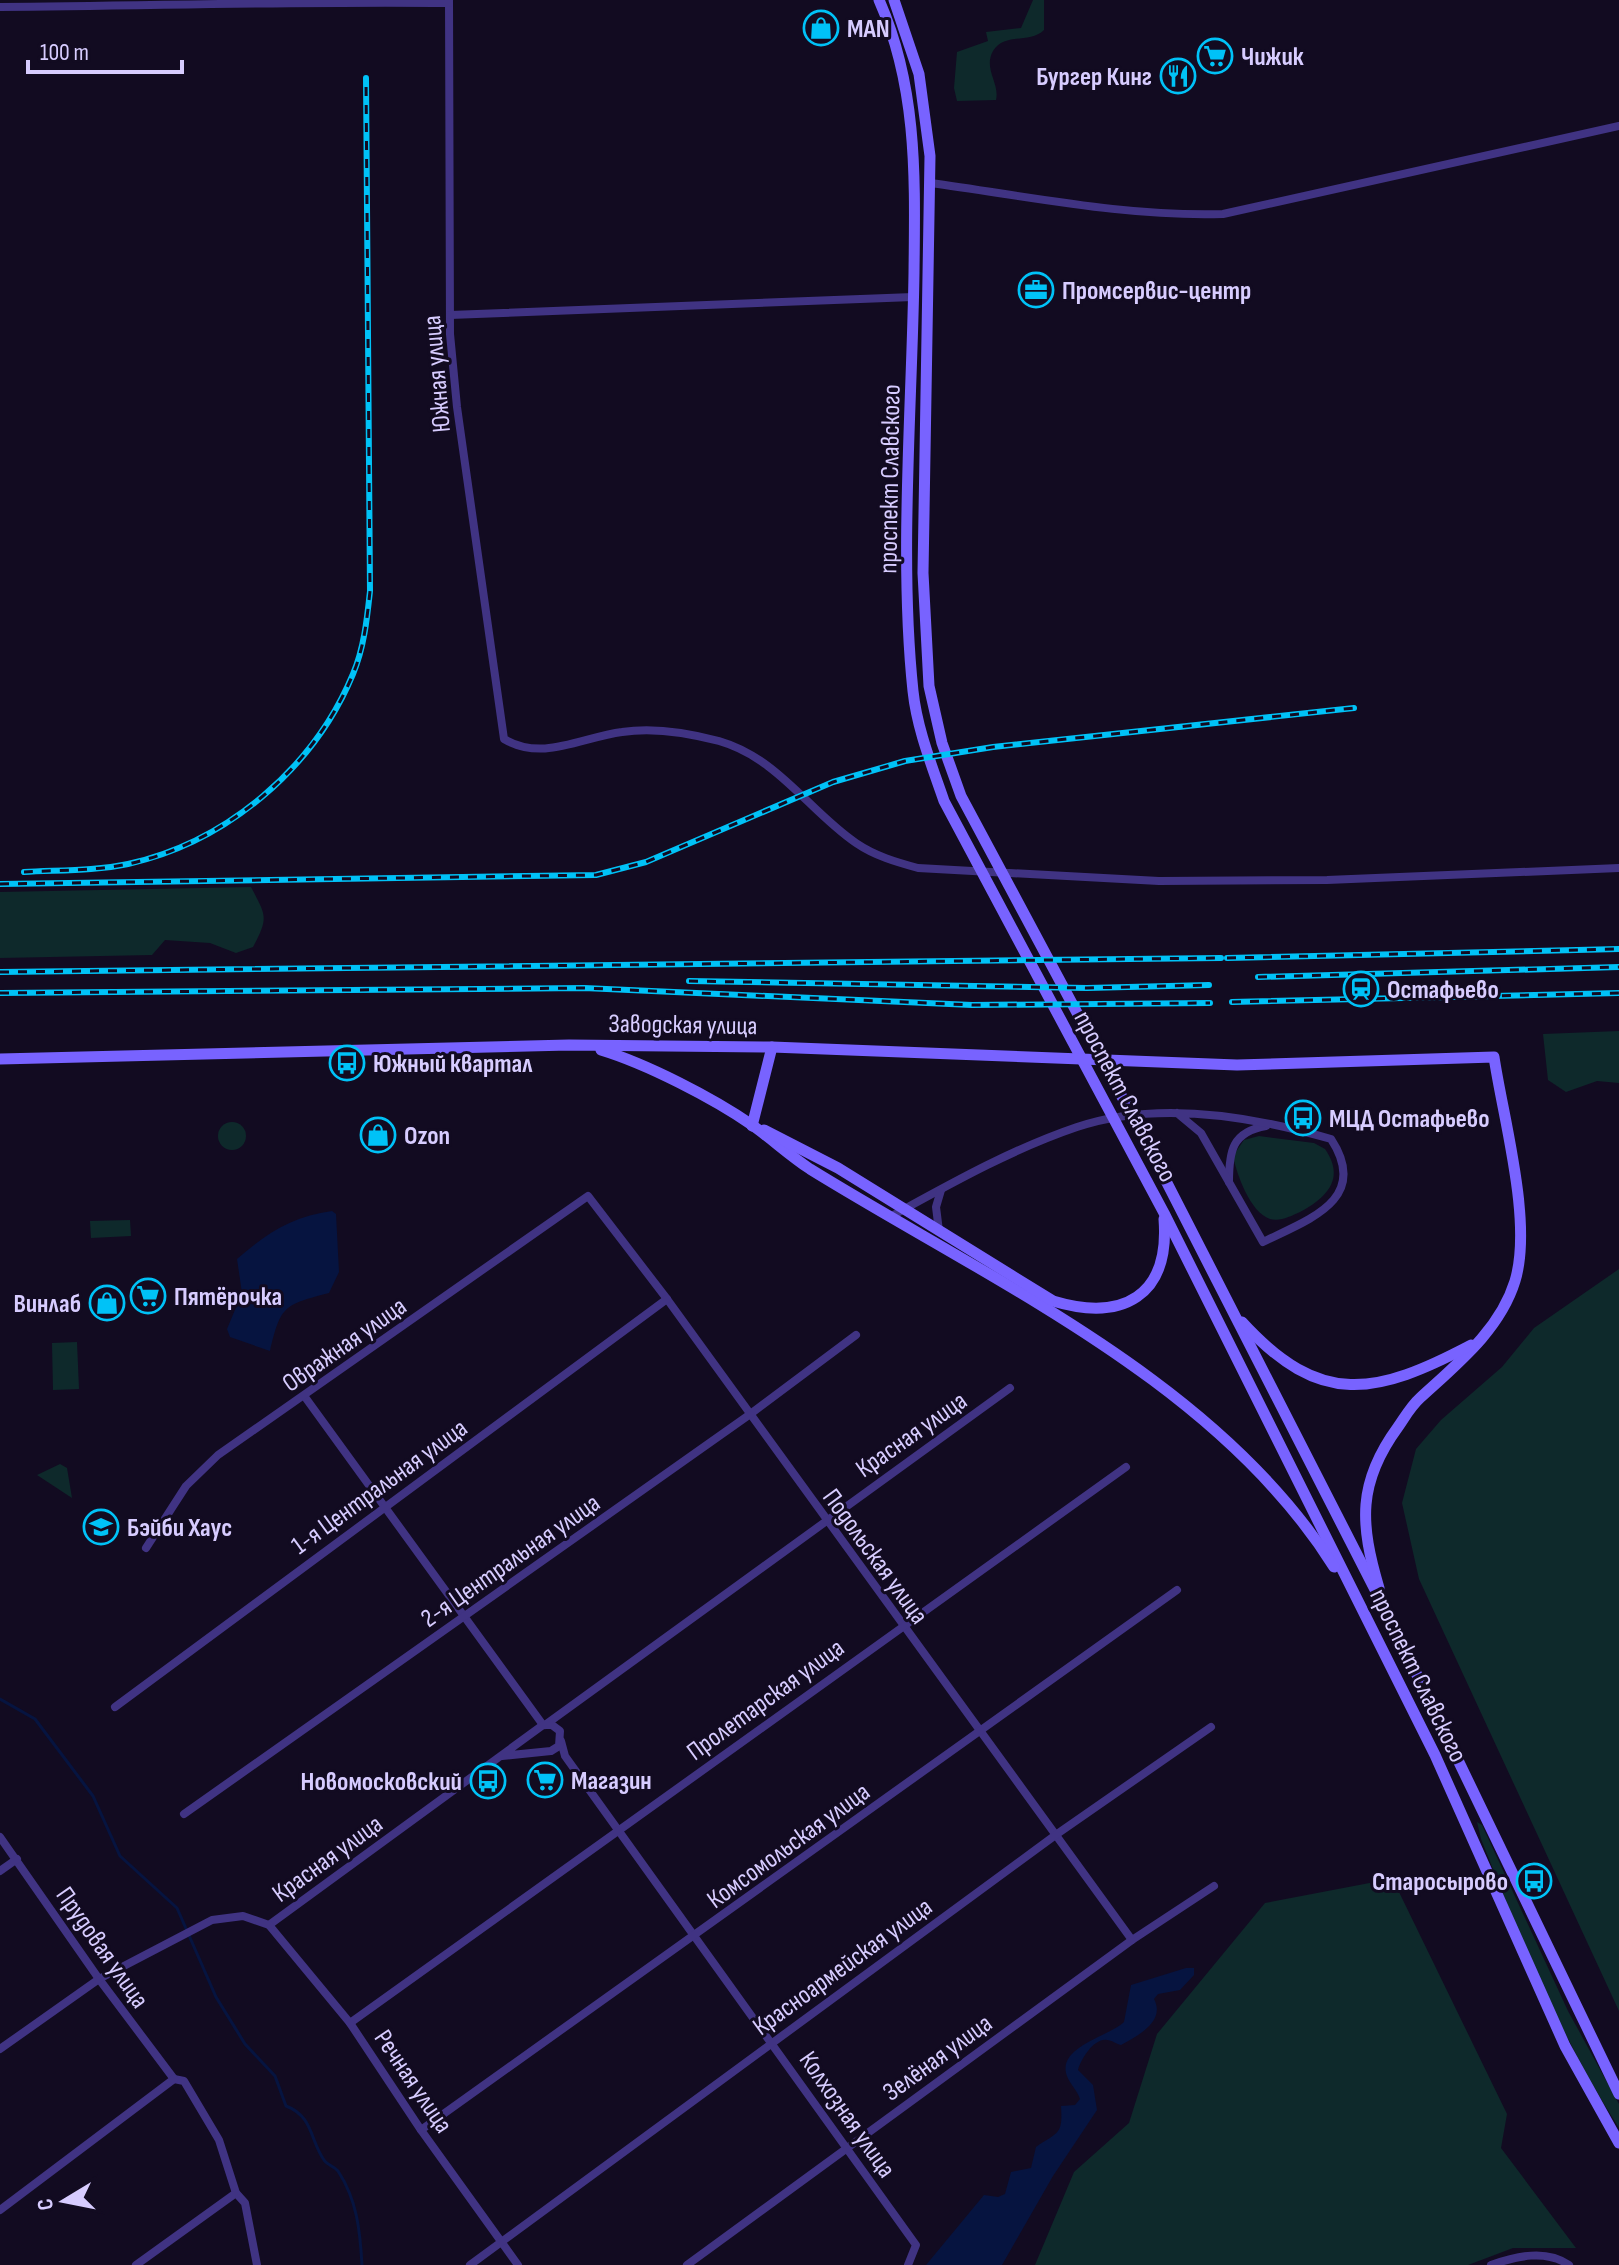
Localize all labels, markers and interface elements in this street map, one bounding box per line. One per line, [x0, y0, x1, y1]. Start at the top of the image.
shop icon: MAN [802, 9, 840, 47]
place label: MAN [847, 14, 890, 45]
scale bar [28, 24, 182, 74]
supermarket icon: Чижик [1196, 37, 1234, 75]
text: 100 m [40, 38, 89, 67]
place label: Чижик [1241, 42, 1304, 73]
restaurant icon: Бургер Кинг [1159, 57, 1197, 95]
place label: Бургер Кинг [1036, 62, 1152, 93]
office icon: Промсервис-центр [1017, 271, 1055, 309]
place label: Промсервис-центр [1062, 276, 1251, 307]
street label: Южная улица [417, 314, 458, 434]
street label: проспект Славского [873, 384, 908, 574]
station icon: Остафьево [1342, 970, 1380, 1008]
place label: Остафьево [1387, 975, 1499, 1006]
street label: проспект Славского [1067, 1006, 1183, 1188]
street label: Заводская улица [608, 1009, 758, 1042]
bus stop icon: Южный квартал [328, 1044, 366, 1082]
place label: Южный квартал [373, 1049, 533, 1080]
bus stop icon: МЦД Остафьево [1284, 1099, 1322, 1137]
place label: МЦД Остафьево [1329, 1104, 1490, 1135]
shop icon: Ozon [359, 1116, 397, 1154]
place label: Ozon [404, 1121, 450, 1152]
supermarket icon: Пятёрочка [129, 1277, 167, 1315]
place label: Пятёрочка [174, 1282, 282, 1313]
shop icon: Винлаб [88, 1284, 126, 1322]
place label: Винлаб [13, 1289, 81, 1320]
street label: Овражная улица [277, 1291, 413, 1399]
street label: Красная улица [850, 1386, 973, 1485]
street label: 1-я Центральная улица [286, 1413, 474, 1561]
street label: Подольская улица [815, 1483, 934, 1631]
street label: 2-я Центральная улица [415, 1488, 606, 1635]
school or university icon: Бэйби Хаус [82, 1508, 120, 1546]
place label: Бэйби Хаус [127, 1513, 232, 1544]
street label: проспект Славского [1362, 1584, 1473, 1767]
street label: Пролетарская улица [681, 1633, 851, 1768]
supermarket icon: Магазин [526, 1761, 564, 1799]
bus stop icon: Новомосковский [469, 1762, 507, 1800]
place label: Магазин [571, 1766, 652, 1797]
place label: Новомосковский [301, 1767, 462, 1798]
street label: Комсомольская улица [701, 1777, 876, 1916]
street label: Красная улица [267, 1809, 389, 1910]
bus stop icon: Старосырово [1515, 1862, 1553, 1900]
place label: Старосырово [1372, 1867, 1508, 1898]
street label: Прудовая улица [49, 1881, 155, 2015]
street label: Красноармейская улица [747, 1892, 939, 2043]
street label: Зелёная улица [877, 2008, 999, 2108]
street label: Речная улица [367, 2024, 459, 2139]
street label: Колхозная улица [792, 2046, 902, 2184]
north arrow [24, 2161, 104, 2241]
text: С [32, 2196, 60, 2212]

